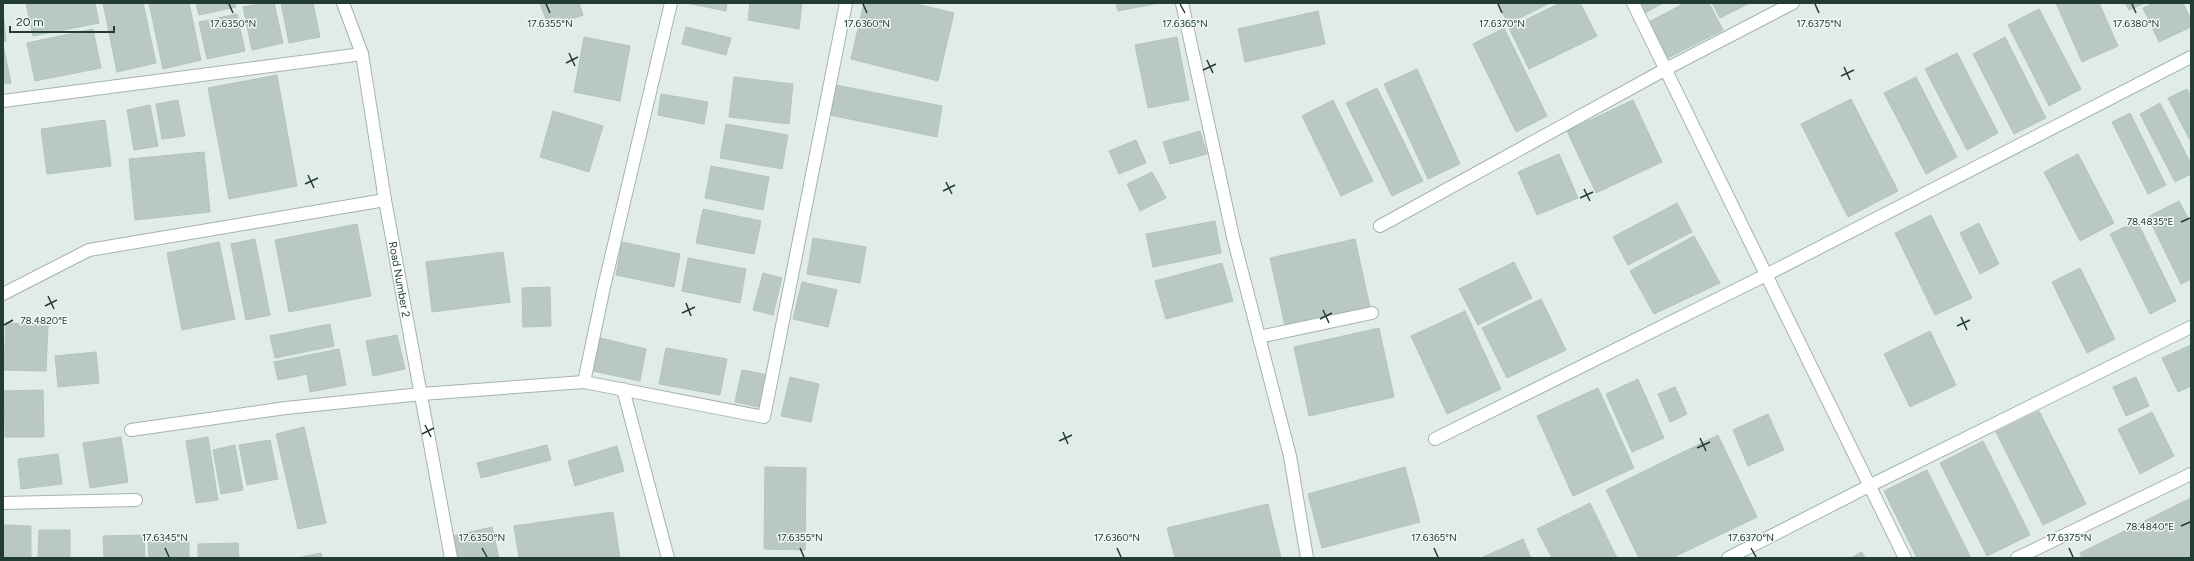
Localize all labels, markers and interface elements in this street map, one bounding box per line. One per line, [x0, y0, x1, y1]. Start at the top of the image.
scale bar [10, 8, 114, 34]
text: 20 m [16, 15, 44, 29]
text: 17.6350°N [210, 17, 256, 30]
text: 17.6355°N [527, 17, 573, 30]
text: 17.6360°N [844, 17, 890, 30]
text: 17.6365°N [1162, 17, 1208, 30]
text: 17.6370°N [1479, 17, 1525, 30]
text: 17.6375°N [1796, 17, 1842, 30]
text: 17.6380°N [2113, 17, 2159, 30]
text: 78.4835°E [2127, 215, 2173, 228]
street label: Road Number 2 [386, 240, 413, 319]
text: 78.4820°E [20, 314, 68, 327]
text: 78.4840°E [2126, 520, 2174, 533]
text: 17.6345°N [142, 531, 188, 544]
text: 17.6350°N [459, 531, 505, 544]
text: 17.6355°N [777, 531, 823, 544]
text: 17.6360°N [1094, 531, 1140, 544]
text: 17.6365°N [1411, 531, 1457, 544]
text: 17.6370°N [1728, 531, 1774, 544]
text: 17.6375°N [2046, 531, 2092, 544]

